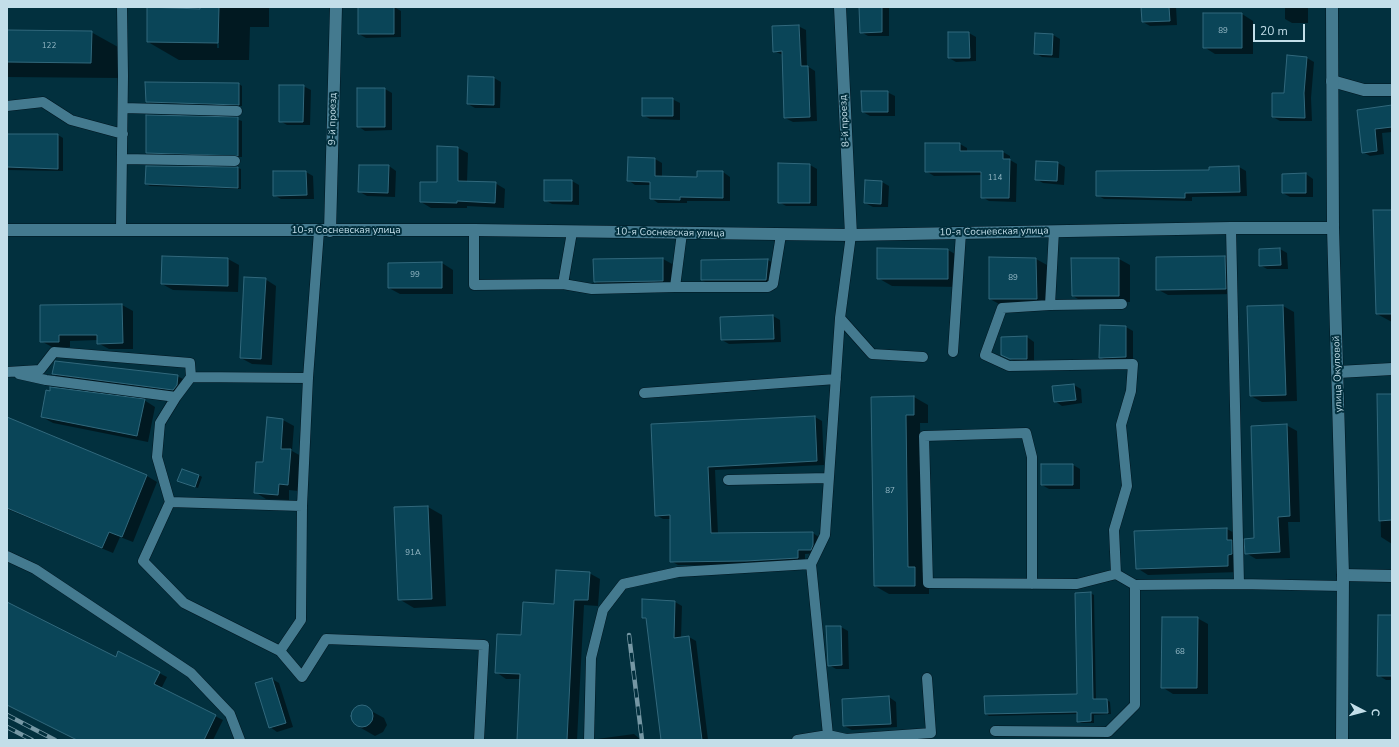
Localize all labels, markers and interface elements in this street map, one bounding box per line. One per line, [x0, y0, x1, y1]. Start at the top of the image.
scale bar [1255, 16, 1307, 42]
text: 20 m [1260, 23, 1288, 39]
house number: 89 [1218, 26, 1228, 36]
house number: 122 [42, 41, 56, 51]
street label: 9-й проезд [327, 93, 339, 145]
street label: 8-й проезд [838, 94, 852, 148]
house number: 114 [988, 173, 1002, 183]
street label: 10-я Сосневская улица [291, 225, 401, 237]
street label: 10-я Сосневская улица [939, 225, 1049, 239]
street label: 10-я Сосневская улица [615, 226, 725, 240]
house number: 99 [410, 270, 420, 280]
house number: 89 [1008, 273, 1018, 283]
street label: улица Окуловой [1331, 335, 1345, 413]
house number: 87 [885, 486, 895, 496]
house number: 91А [405, 548, 421, 558]
house number: 68 [1175, 647, 1185, 657]
north arrow [1343, 691, 1383, 731]
text: С [1368, 708, 1383, 717]

